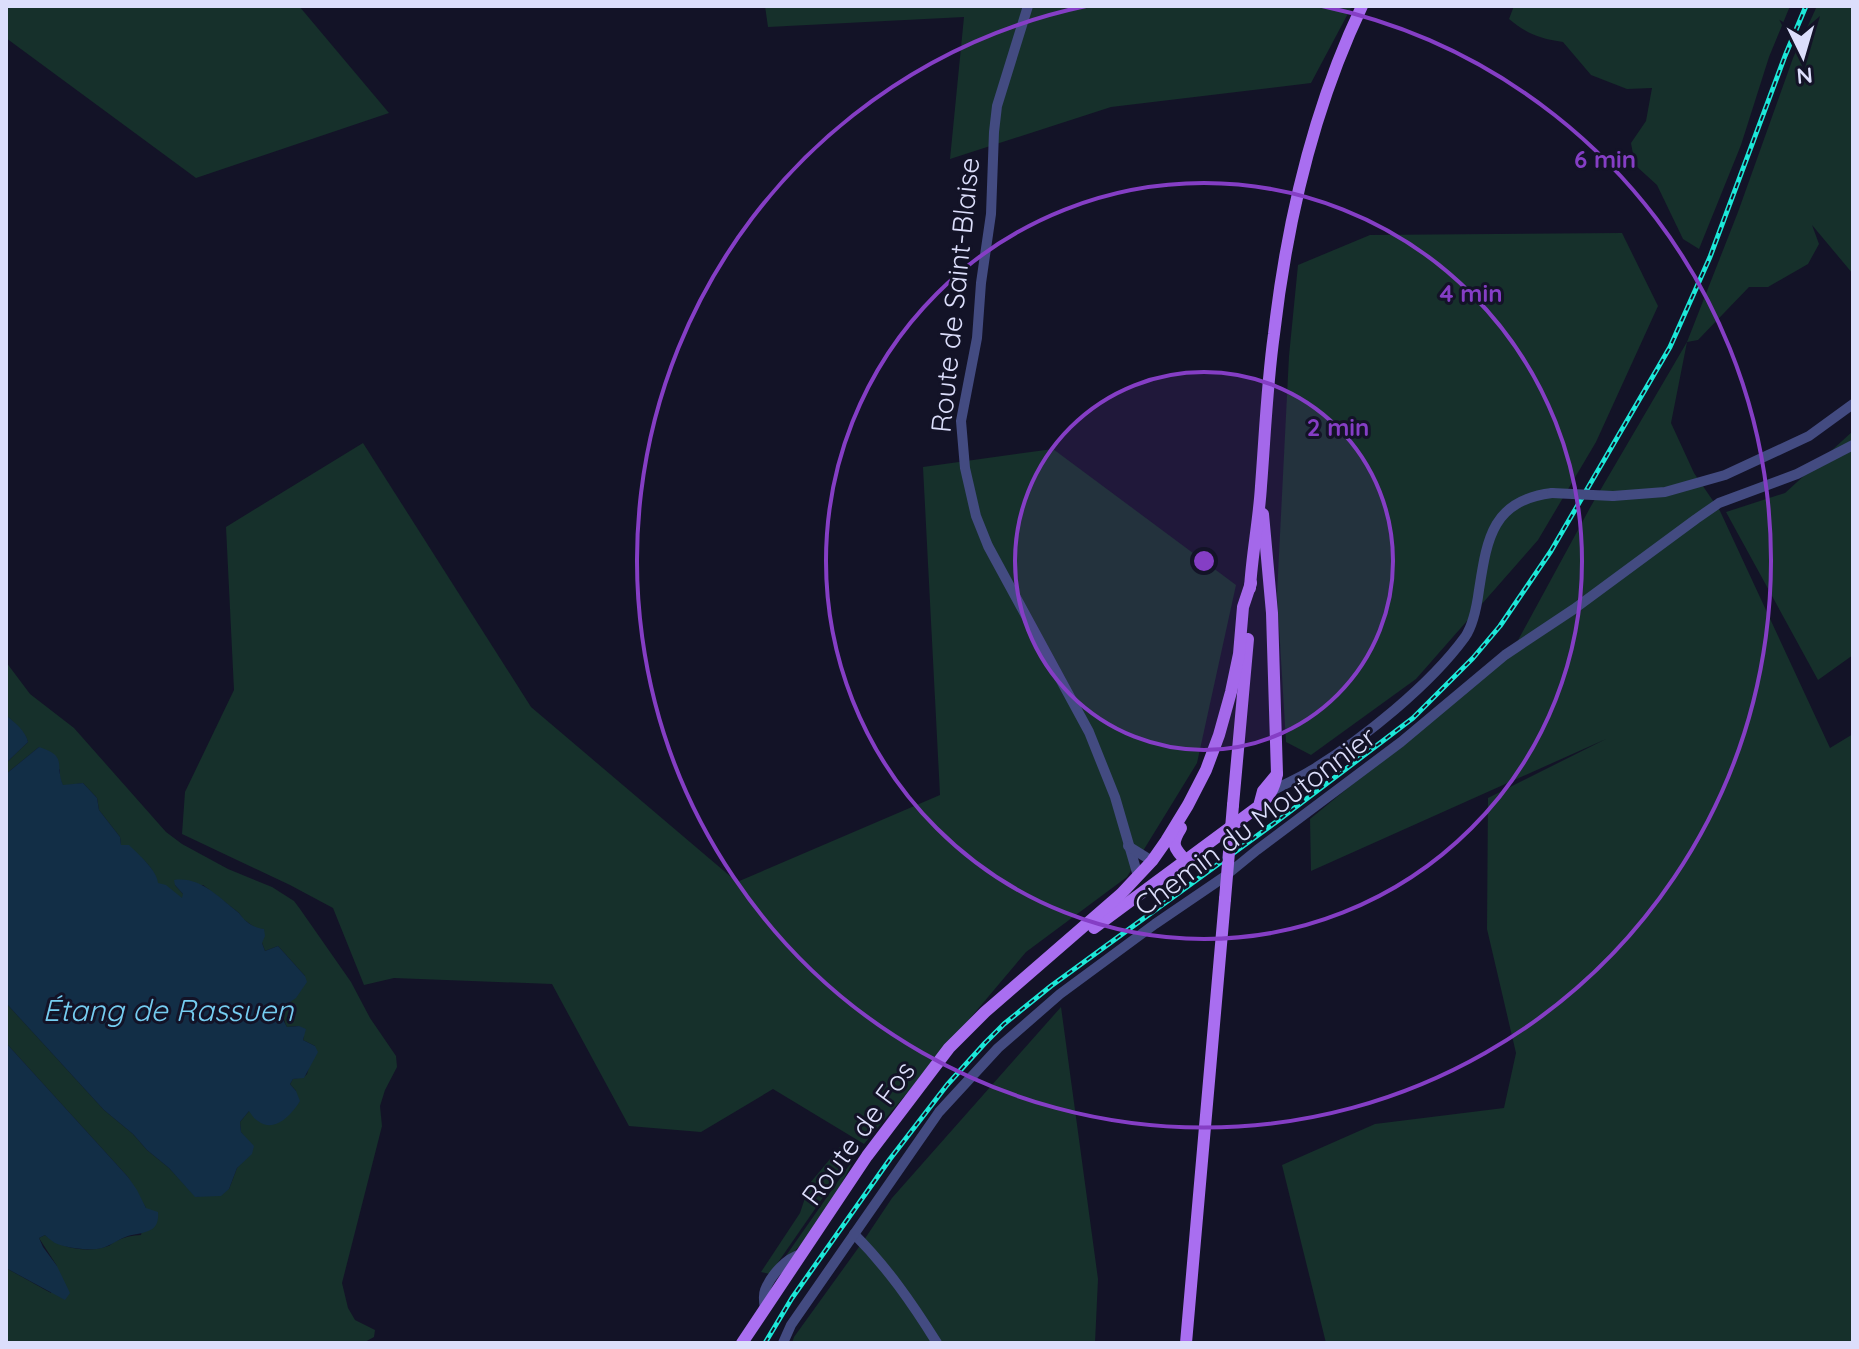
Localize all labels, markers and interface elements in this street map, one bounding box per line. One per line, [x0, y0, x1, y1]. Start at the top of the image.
north arrow [1763, 16, 1843, 96]
text: N [1795, 61, 1814, 91]
text: 6 min [1574, 144, 1636, 174]
street label: Route de Saint-Blaise [923, 156, 986, 434]
text: 4 min [1440, 278, 1502, 308]
text: 2 min [1307, 412, 1369, 442]
centre of rings [1190, 547, 1218, 575]
street label: Chemin du Moutonnier [1127, 718, 1383, 923]
water label: Étang de Rassuen [43, 991, 294, 1029]
street label: Route de Fos [793, 1054, 922, 1212]

